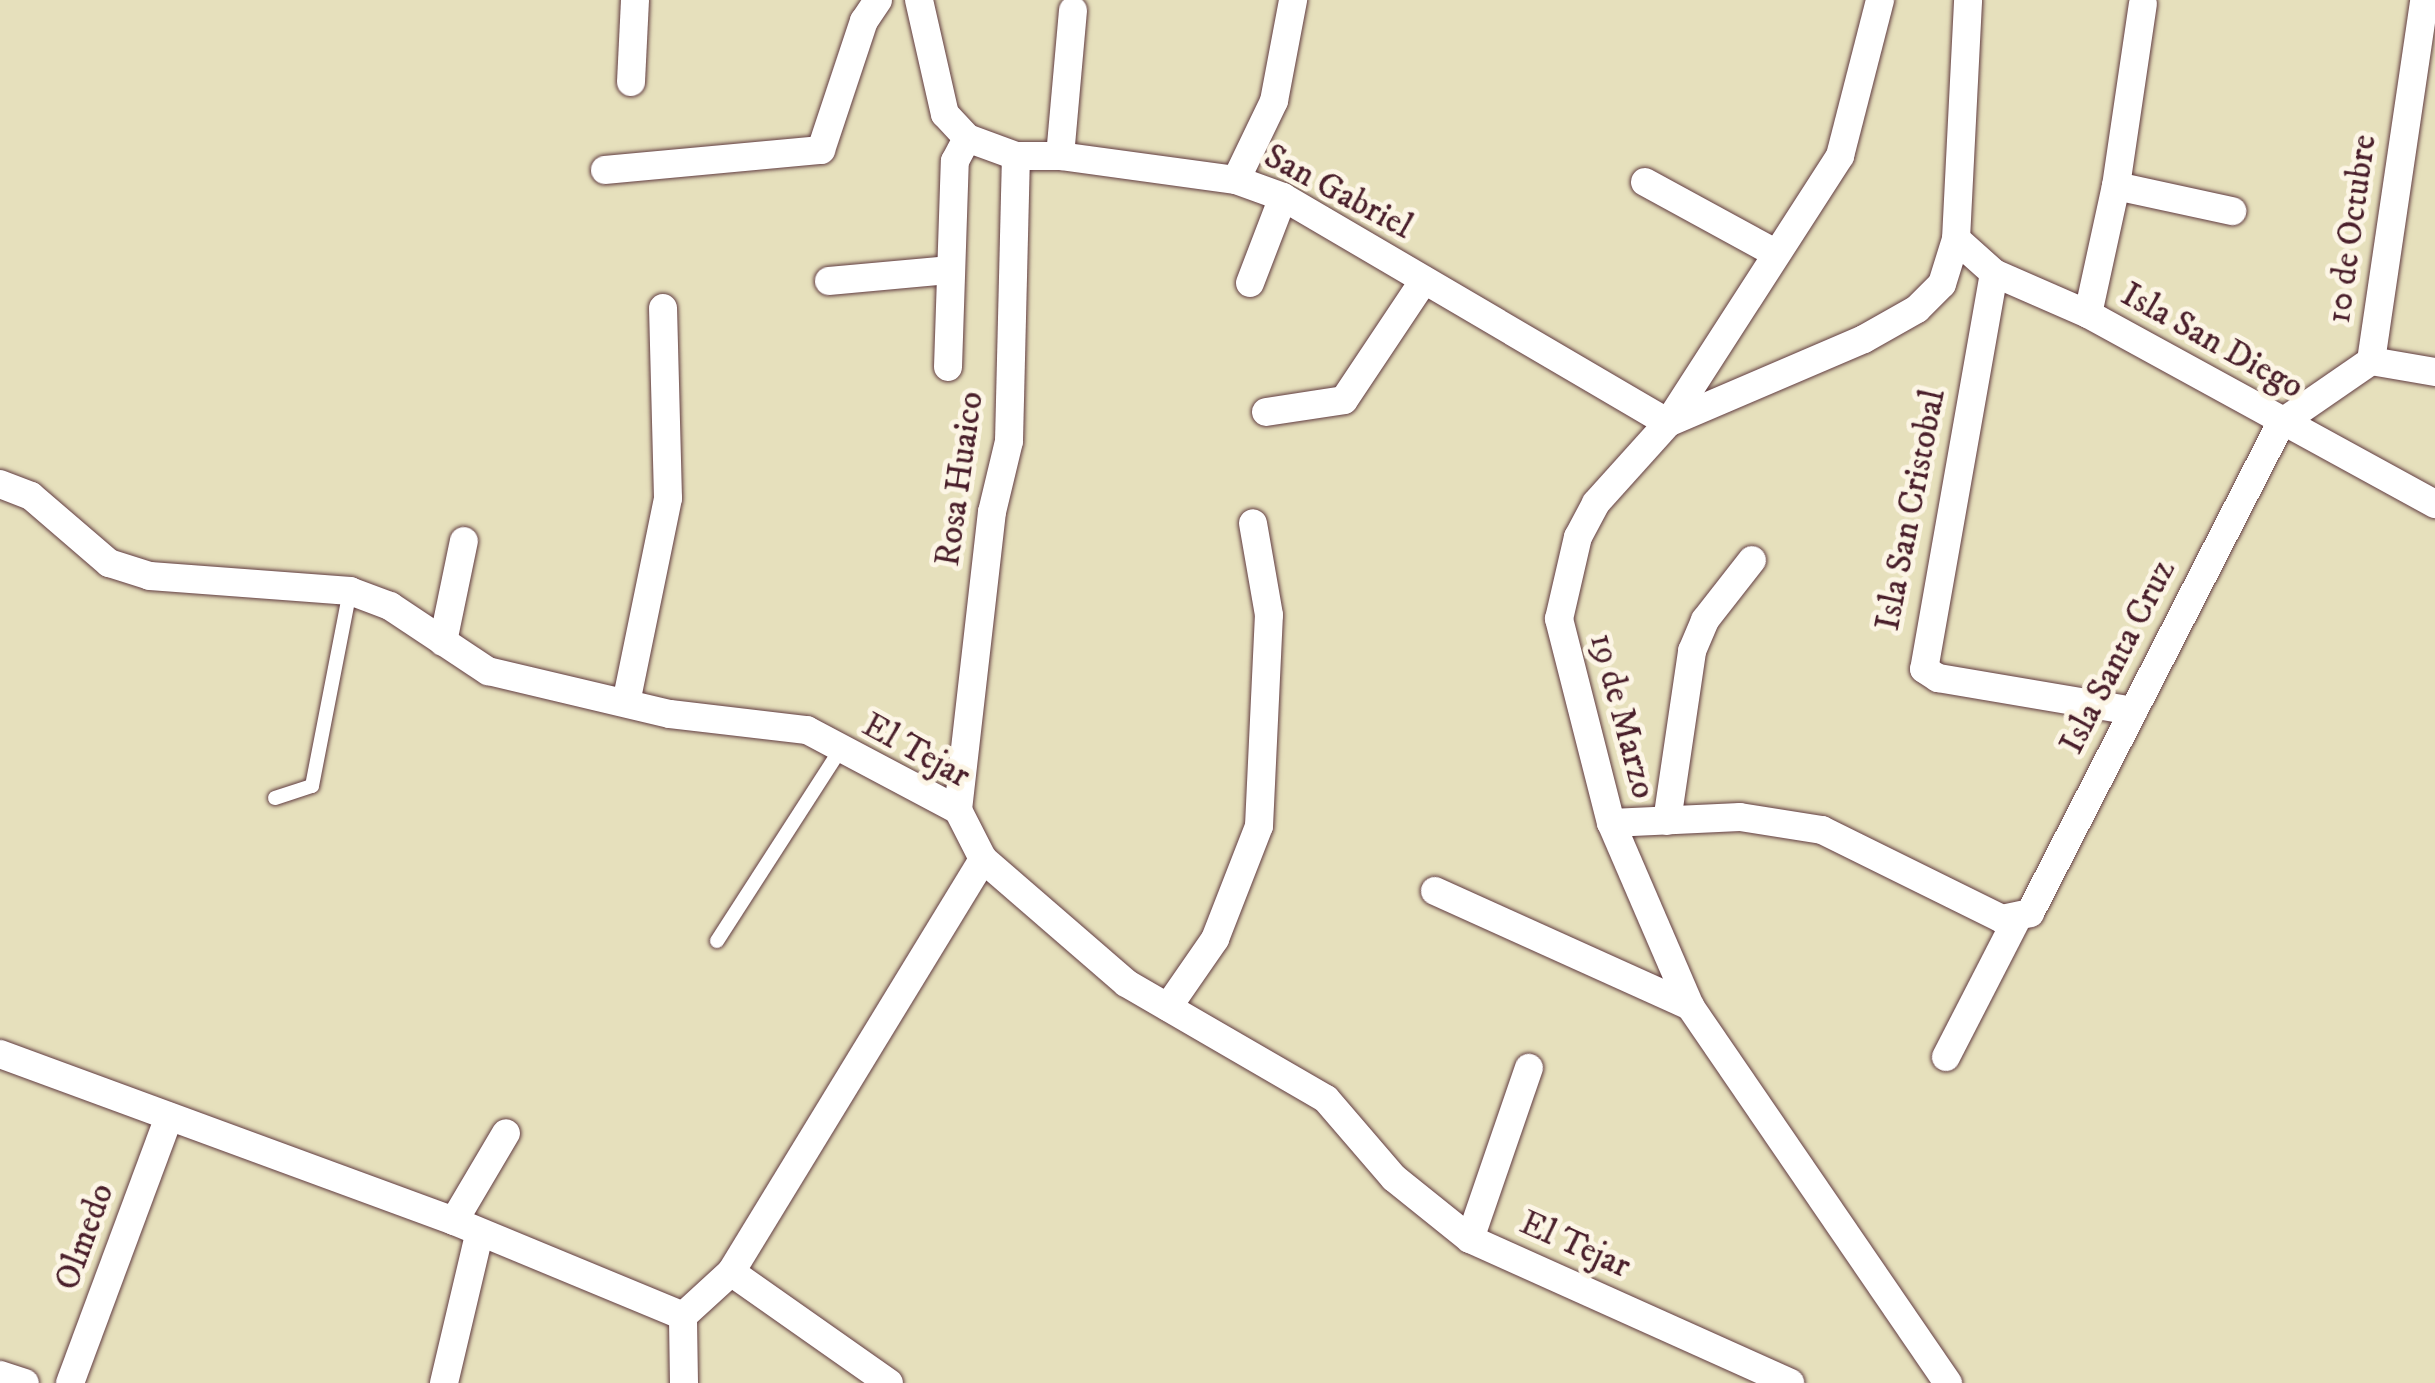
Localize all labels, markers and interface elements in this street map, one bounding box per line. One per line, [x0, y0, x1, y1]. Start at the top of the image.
street label: 10 de Octubre [2318, 132, 2386, 326]
street label: San Gabriel [1257, 136, 1419, 248]
street label: Isla San Diego [2114, 274, 2310, 408]
street label: Isla San Cristobal [1867, 386, 1955, 634]
street label: Rosa Huaico [927, 389, 993, 569]
street label: Isla Santa Cruz [2051, 553, 2185, 761]
street label: 19 de Marzo [1580, 629, 1664, 803]
street label: El Tejar [855, 704, 977, 798]
street label: Olmedo [46, 1178, 124, 1296]
street label: El Tejar [1513, 1202, 1637, 1288]

